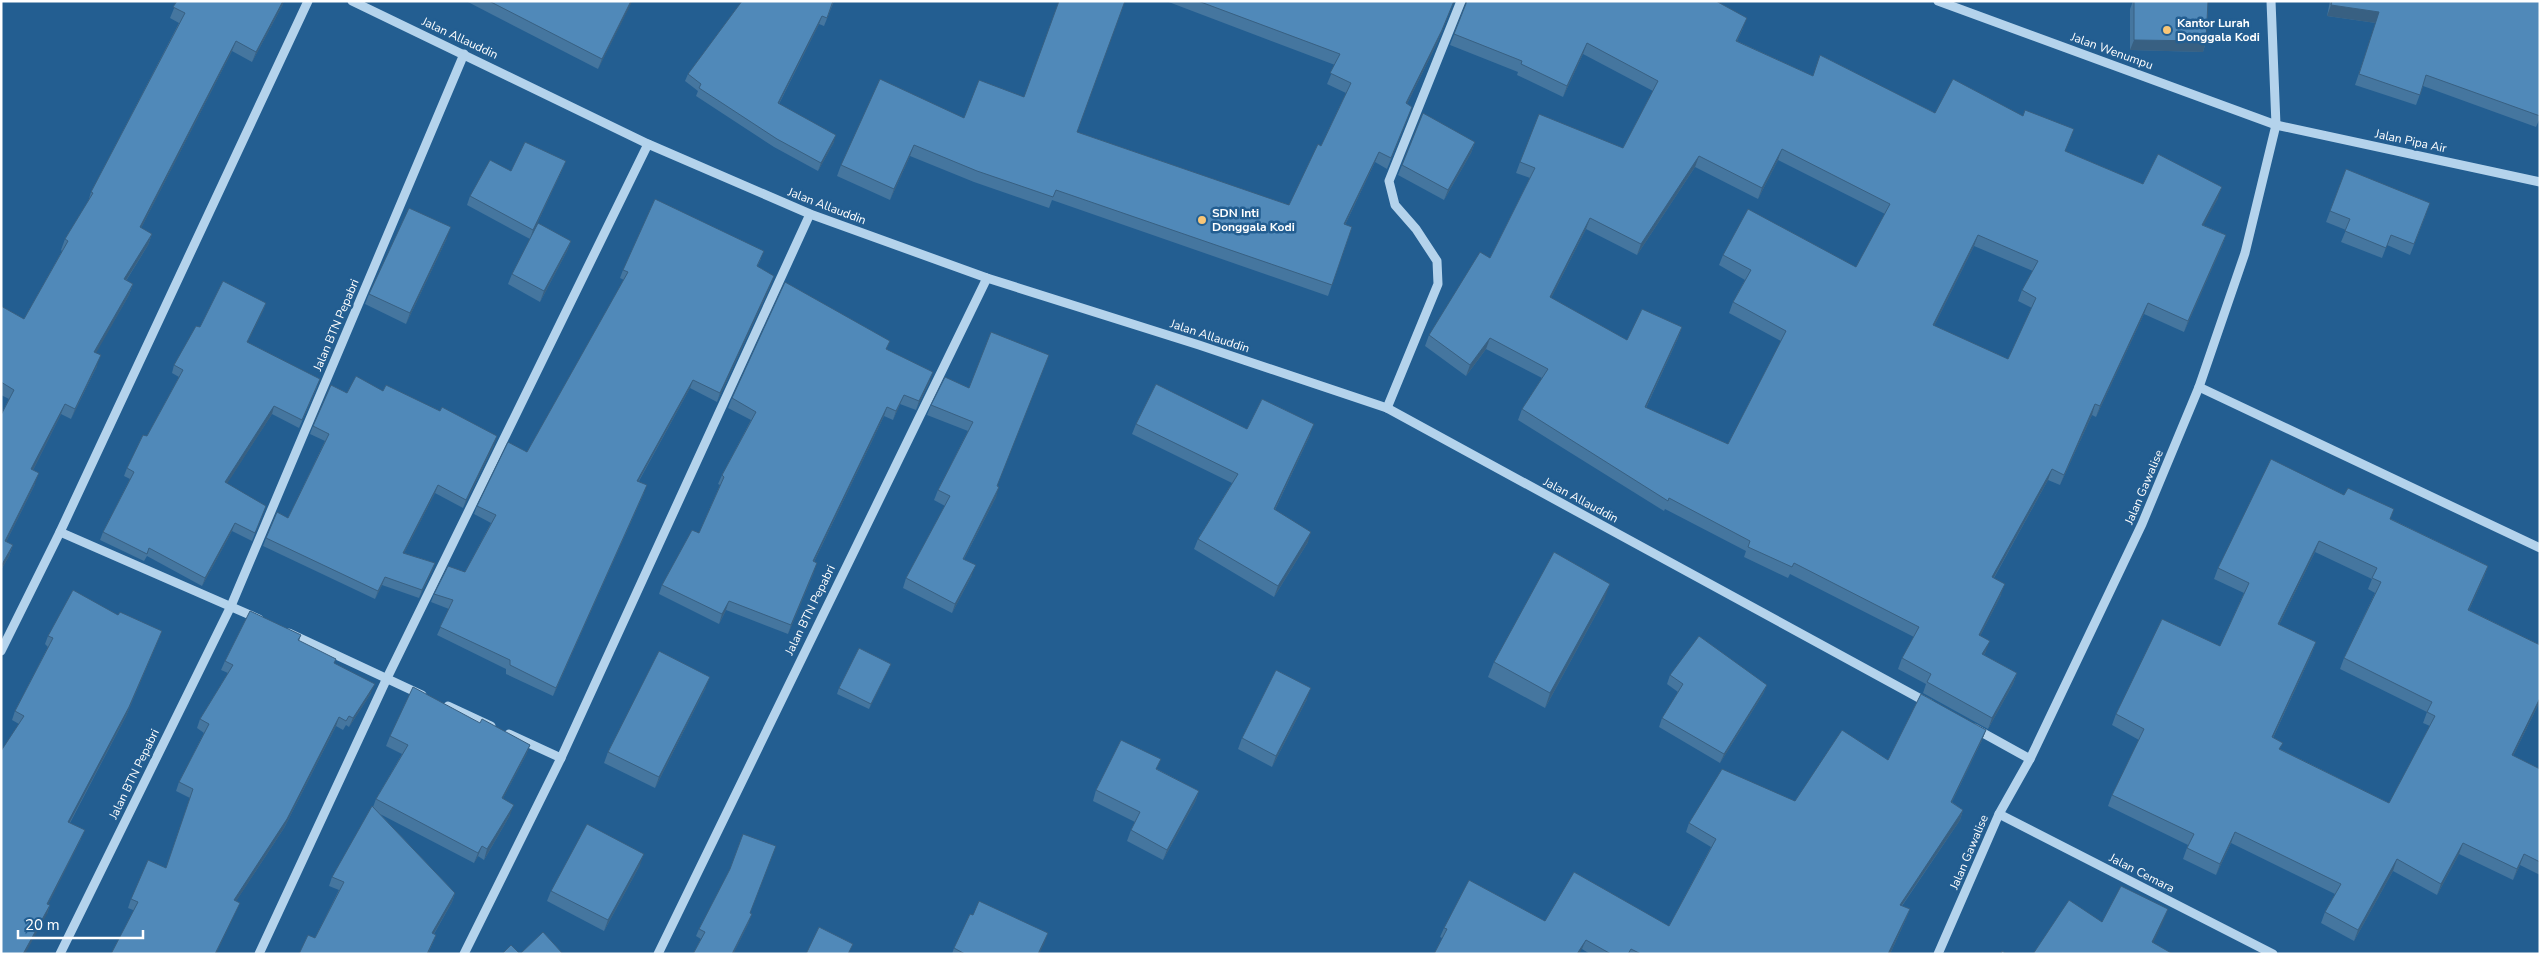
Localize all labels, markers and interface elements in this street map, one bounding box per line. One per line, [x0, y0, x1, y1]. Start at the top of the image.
street label: Jalan Allauddin [418, 13, 501, 63]
place label: Kantor Lurah Donggala Kodi [2177, 15, 2260, 45]
marker: Kantor Lurah Donggala Kodi [2161, 24, 2173, 36]
street label: Jalan Wenumpu [2068, 28, 2155, 73]
street label: Jalan Pipa Air [2373, 125, 2449, 157]
street label: Jalan Allauddin [785, 183, 868, 228]
place label: SDN Inti Donggala Kodi [1212, 205, 1295, 235]
marker: SDN Inti Donggala Kodi [1196, 214, 1208, 226]
street label: Jalan BTN Pepabri [309, 277, 363, 374]
street label: Jalan Allauddin [1167, 315, 1252, 356]
street label: Jalan Gawalise [2121, 447, 2167, 528]
street label: Jalan Allauddin [1540, 473, 1621, 526]
street label: Jalan BTN Pepabri [781, 562, 839, 659]
street label: Jalan BTN Pepabri [105, 726, 163, 823]
street label: Jalan Gawalise [1946, 812, 1992, 893]
street label: Jalan Cemara [2106, 849, 2177, 896]
scale bar [18, 908, 142, 940]
text: 20 m [25, 915, 60, 935]

